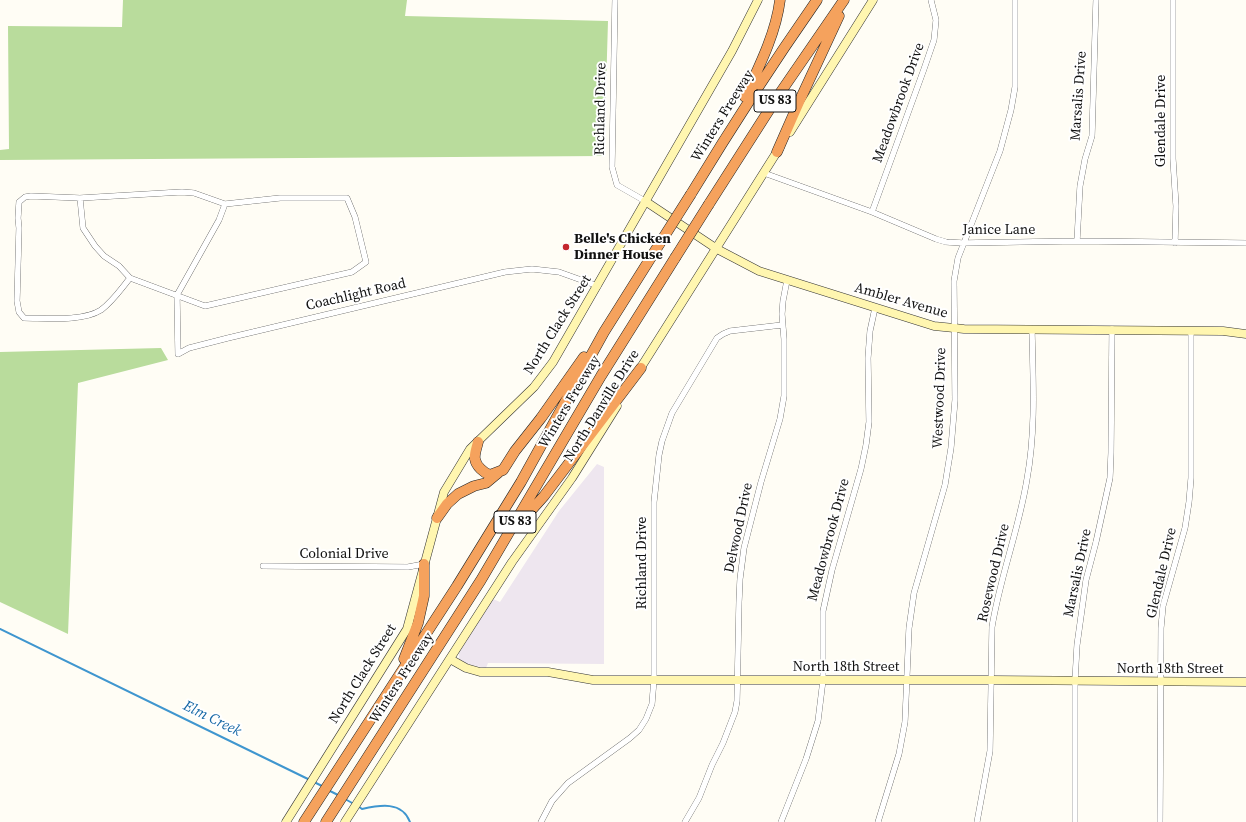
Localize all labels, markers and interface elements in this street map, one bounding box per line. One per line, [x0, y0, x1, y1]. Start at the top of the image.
street label: Meadowbrook Drive [870, 41, 928, 165]
street label: Marsalis Drive [1067, 51, 1091, 141]
street label: Richland Drive [592, 62, 610, 156]
street label: Winters Freeway [688, 67, 758, 165]
street label: Glendale Drive [1153, 75, 1169, 167]
road number: US 83 [754, 90, 796, 112]
street label: Janice Lane [963, 222, 1035, 238]
place label: Belle's Chicken Dinner House [574, 231, 671, 264]
marker: Belle's Chicken Dinner House [561, 242, 571, 252]
street label: North Clack Street [521, 272, 595, 378]
street label: Coachlight Road [304, 275, 408, 315]
street label: Ambler Avenue [852, 280, 950, 322]
street label: North Danville Drive [561, 347, 643, 465]
street label: Westwood Drive [930, 347, 950, 449]
street label: Winters Freeway [536, 353, 604, 451]
street label: Meadowbrook Drive [805, 477, 853, 603]
street label: Delwood Drive [721, 481, 757, 575]
road number: US 83 [494, 511, 536, 533]
street label: Richland Drive [634, 517, 650, 609]
street label: Rosewood Drive [975, 522, 1013, 624]
street label: Glendale Drive [1143, 526, 1181, 620]
street label: Marsalis Drive [1060, 527, 1096, 619]
street label: Colonial Drive [299, 546, 389, 562]
street label: North Clack Street [326, 621, 400, 727]
street label: Winters Freeway [366, 629, 438, 727]
street label: North 18th Street [793, 659, 899, 675]
street label: North 18th Street [1117, 661, 1223, 677]
water label: Elm Creek [180, 697, 244, 741]

